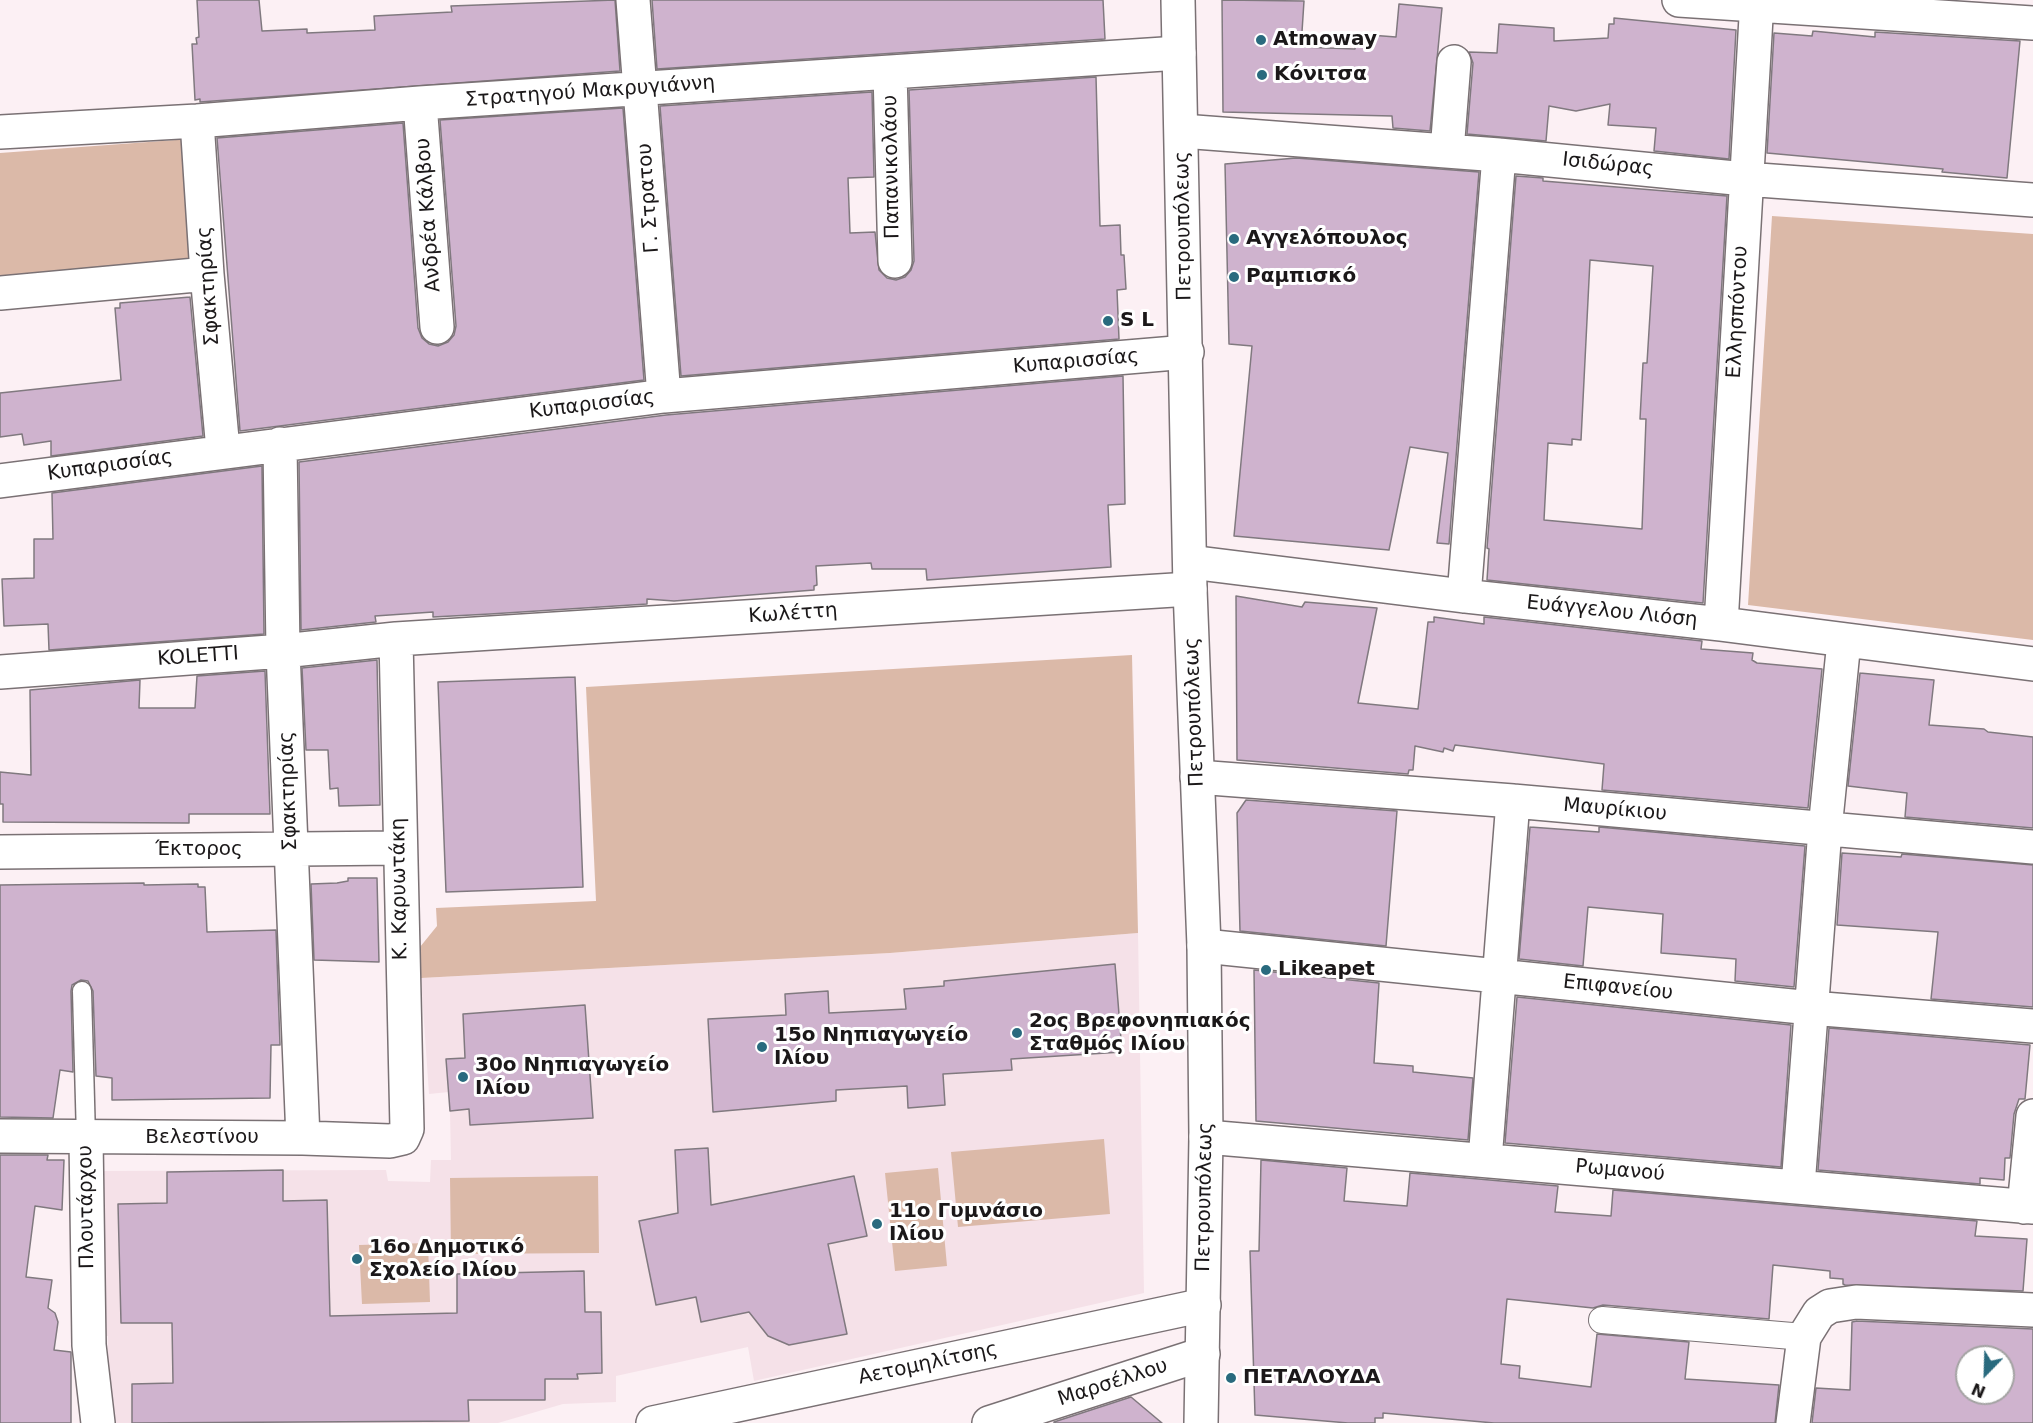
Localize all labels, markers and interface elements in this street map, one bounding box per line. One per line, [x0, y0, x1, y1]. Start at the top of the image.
place label: Atmoway [1273, 28, 1377, 52]
marker: Atmoway [1254, 33, 1268, 47]
place label: Κόνιτσα [1274, 63, 1367, 87]
marker: Κόνιτσα [1255, 68, 1269, 82]
street label: Στρατηγού Μακρυγιάννη [464, 71, 716, 113]
street label: Παπανικολάου [879, 95, 905, 239]
street label: Ανδρέα Κάλβου [412, 137, 446, 293]
street label: Γ. Στρατου [633, 142, 665, 254]
street label: Ισιδώρας [1561, 148, 1655, 182]
street label: Πετρουπόλεως [1171, 151, 1197, 301]
street label: Σφακτηρίας [193, 225, 225, 347]
place label: Αγγελόπουλος [1246, 227, 1408, 251]
marker: Αγγελόπουλος [1227, 232, 1241, 246]
street label: Ελλησπόντου [1723, 245, 1753, 379]
place label: Ραμπισκό [1246, 265, 1356, 289]
marker: Ραμπισκό [1227, 270, 1241, 284]
place label: S L [1120, 309, 1154, 333]
marker: S L [1101, 314, 1115, 328]
street label: Κυπαρισσίας [1012, 345, 1140, 379]
street label: Κυπαρισσίας [528, 385, 656, 425]
street label: Κυπαρισσίας [46, 445, 174, 487]
street label: Ευάγγελου Λιόση [1525, 591, 1699, 633]
street label: Κωλέττη [748, 599, 838, 629]
street label: Πετρουπόλεως [1180, 637, 1210, 787]
street label: KOLETTI [157, 642, 239, 672]
street label: Σφακτηρίας [275, 731, 303, 851]
street label: Μαυρίκιου [1562, 794, 1668, 826]
street label: Κ. Καρυωτάκη [387, 817, 413, 961]
street label: Έκτορος [155, 838, 243, 862]
place label: Likeapet [1278, 958, 1375, 982]
marker: Likeapet [1259, 963, 1273, 977]
street label: Επιφανείου [1562, 970, 1674, 1006]
place label: 2ος Βρεφονηπιακός Σταθμός Ιλίου [1029, 1010, 1251, 1057]
place label: 15ο Νηπιαγωγείο Ιλίου [774, 1024, 968, 1071]
marker: 2ος Βρεφονηπιακός Σταθμός Ιλίου [1010, 1026, 1024, 1040]
marker: 15ο Νηπιαγωγείο Ιλίου [755, 1040, 769, 1054]
place label: 30ο Νηπιαγωγείο Ιλίου [475, 1054, 669, 1101]
marker: 30ο Νηπιαγωγείο Ιλίου [456, 1070, 470, 1084]
street label: Πετρουπόλεως [1192, 1122, 1218, 1272]
street label: Βελεστίνου [145, 1126, 259, 1150]
street label: Πλουτάρχου [74, 1145, 100, 1269]
street label: Ρωμανού [1574, 1155, 1666, 1187]
place label: 11ο Γυμνάσιο Ιλίου [889, 1200, 1043, 1247]
marker: 11ο Γυμνάσιο Ιλίου [870, 1217, 884, 1231]
place label: 16ο Δημοτικό Σχολείο Ιλίου [369, 1236, 524, 1283]
marker: 16ο Δημοτικό Σχολείο Ιλίου [350, 1252, 364, 1266]
street label: Αετομηλίτσης [856, 1338, 1000, 1390]
north arrow [1955, 1345, 2015, 1405]
street label: Μαρσέλλου [1055, 1354, 1171, 1412]
place label: ΠΕΤΑΛΟΥΔΑ [1243, 1366, 1380, 1390]
marker: ΠΕΤΑΛΟΥΔΑ [1224, 1371, 1238, 1385]
text: N [1969, 1379, 1988, 1402]

